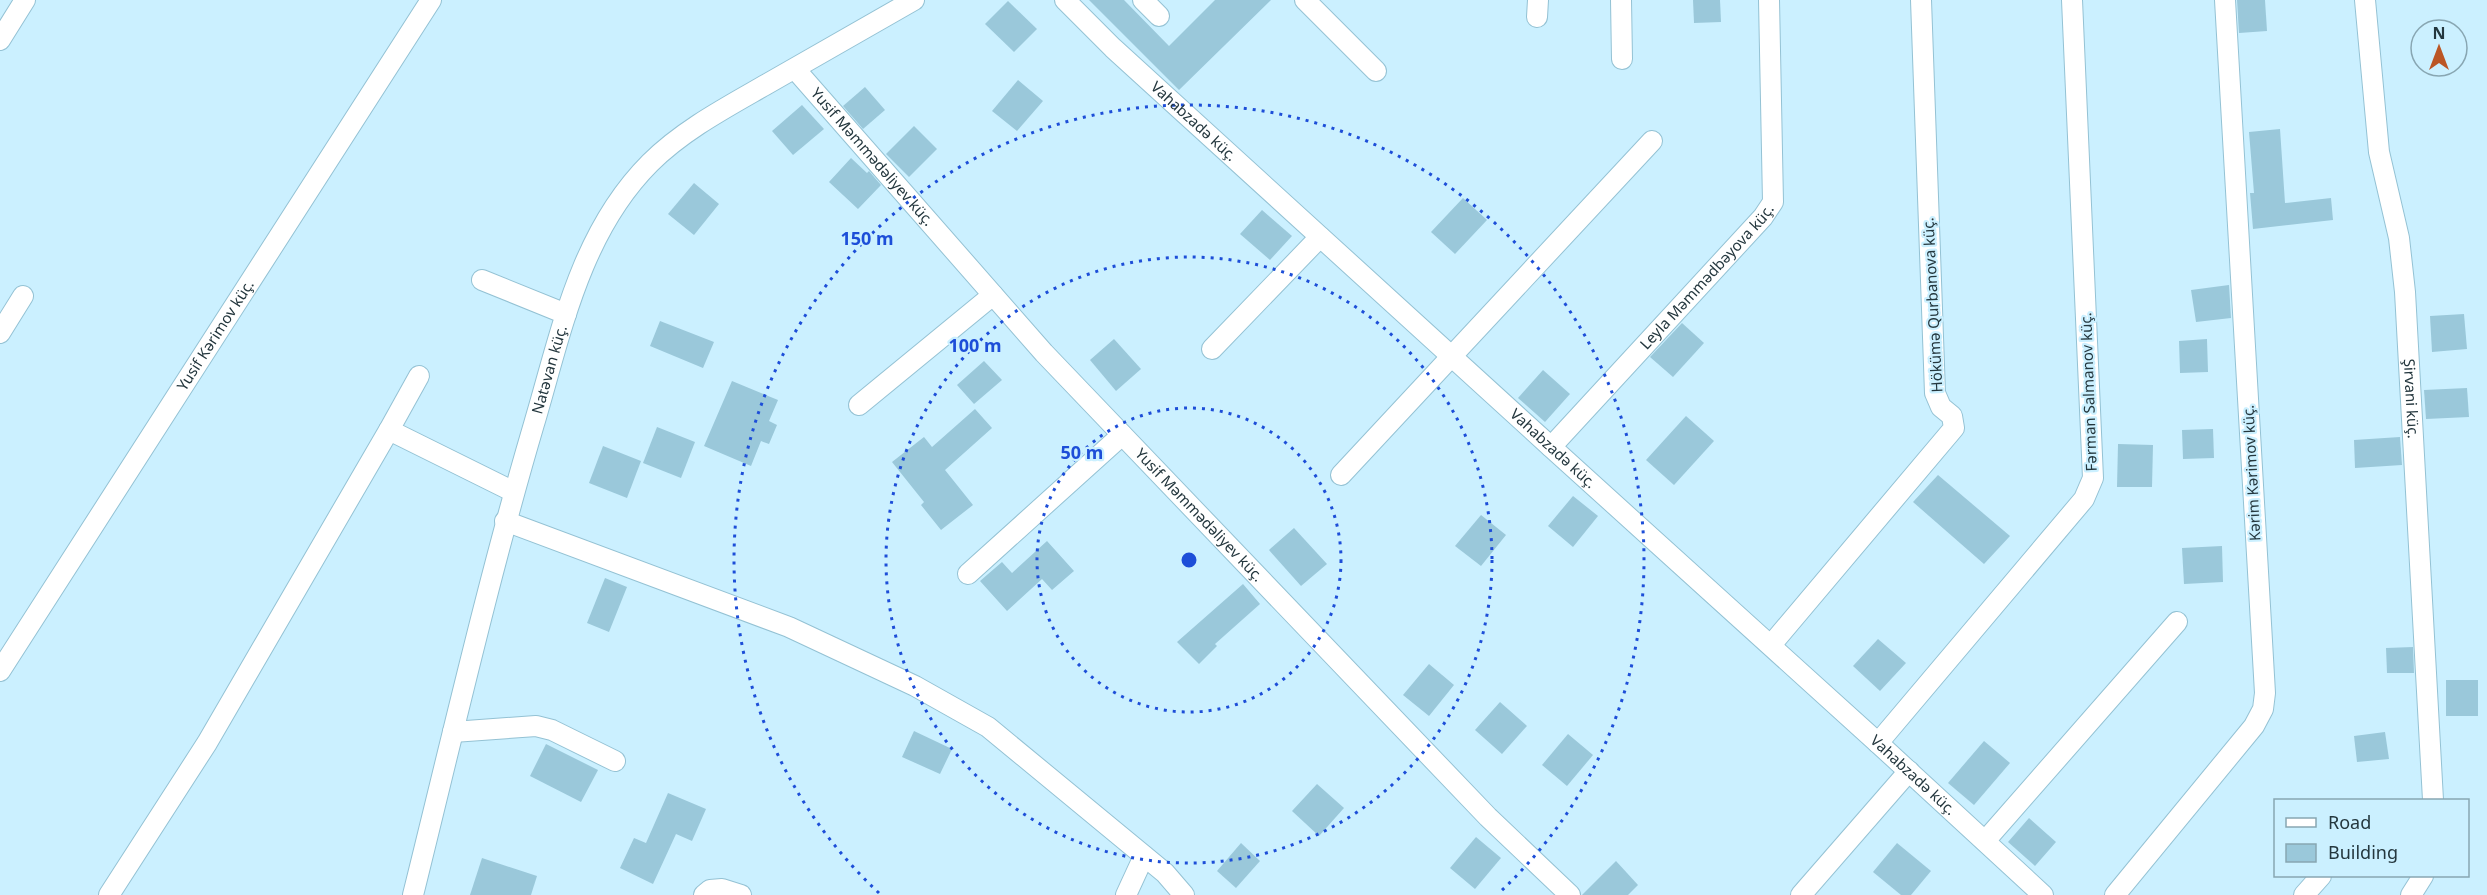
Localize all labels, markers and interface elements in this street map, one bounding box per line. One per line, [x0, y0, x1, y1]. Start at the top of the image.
north arrow [2409, 18, 2469, 78]
text: N [2432, 22, 2446, 44]
street label: Vahabzadə küç. [1147, 76, 1242, 165]
street label: Yusif Məmmədəliyev küç. [807, 83, 939, 230]
street label: Leyla Məmmədbəyova küç. [1635, 200, 1778, 353]
street label: Hökümə Qurbanova küç. [1917, 217, 1947, 393]
text: 150 m [840, 226, 894, 250]
street label: Yusif Kərimov küç. [172, 275, 258, 394]
street label: Fərman Salmanov küç. [2075, 312, 2101, 472]
street label: Natəvan küç. [526, 322, 571, 416]
text: 100 m [948, 333, 1002, 357]
street label: Şirvani küç. [2400, 358, 2424, 439]
street label: Vahabzadə küç. [1506, 404, 1601, 492]
street label: Kərim Kərimov küç. [2237, 404, 2265, 542]
text: 50 m [1061, 440, 1103, 464]
street label: Yusif Məmmədəliyev küç. [1131, 443, 1268, 585]
centre of rings [1179, 550, 1199, 570]
street label: Vahabzadə küç. [1867, 730, 1961, 819]
legend [2274, 799, 2469, 877]
text: Road [2328, 810, 2371, 834]
text: Building [2328, 840, 2398, 864]

